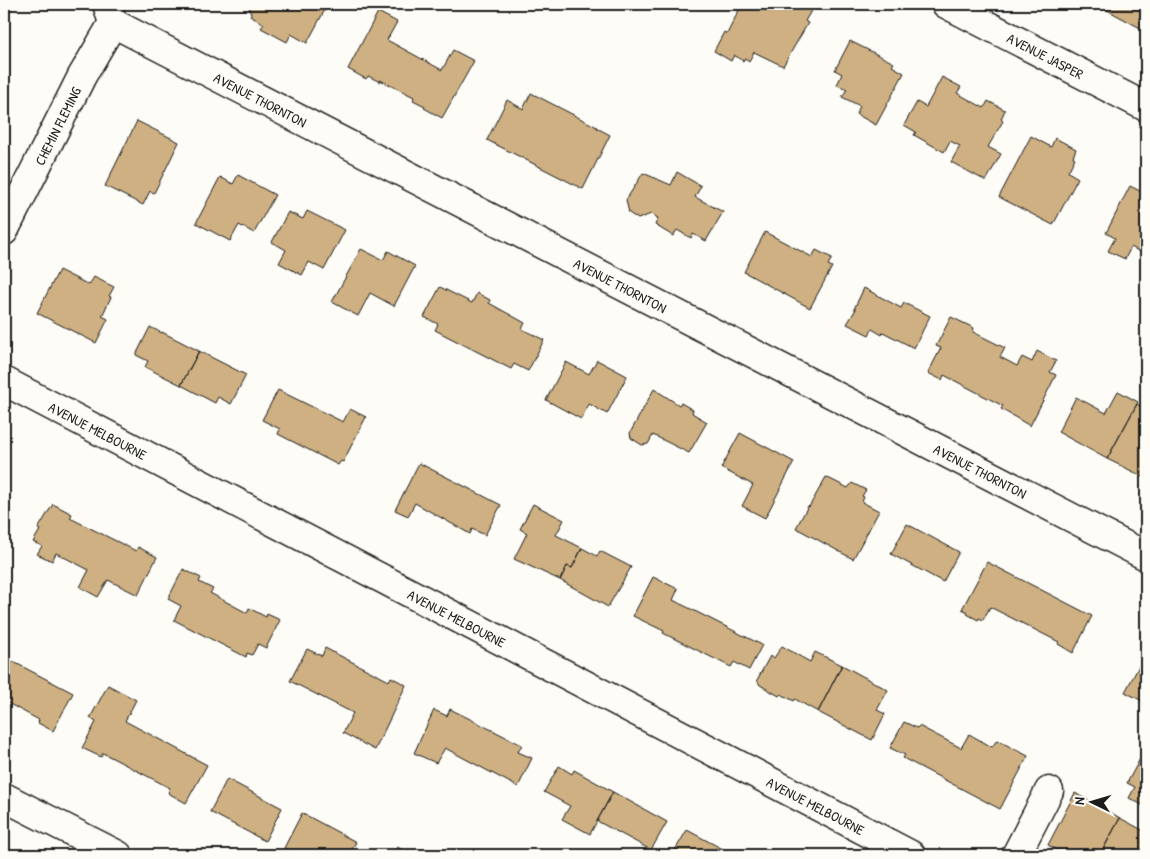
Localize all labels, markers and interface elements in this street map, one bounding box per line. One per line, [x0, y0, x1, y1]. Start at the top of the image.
street label: AVENUE JASPER [1004, 28, 1087, 83]
street label: AVENUE THORNTON [211, 67, 310, 131]
street label: CHEMIN FLEMING [29, 83, 85, 168]
street label: AVENUE THORNTON [571, 253, 670, 317]
street label: AVENUE MELBOURNE [46, 397, 150, 464]
street label: AVENUE THORNTON [931, 439, 1030, 502]
street label: AVENUE MELBOURNE [405, 584, 509, 651]
street label: AVENUE MELBOURNE [764, 772, 868, 839]
north arrow [1068, 776, 1118, 826]
text: N [1069, 796, 1088, 805]

